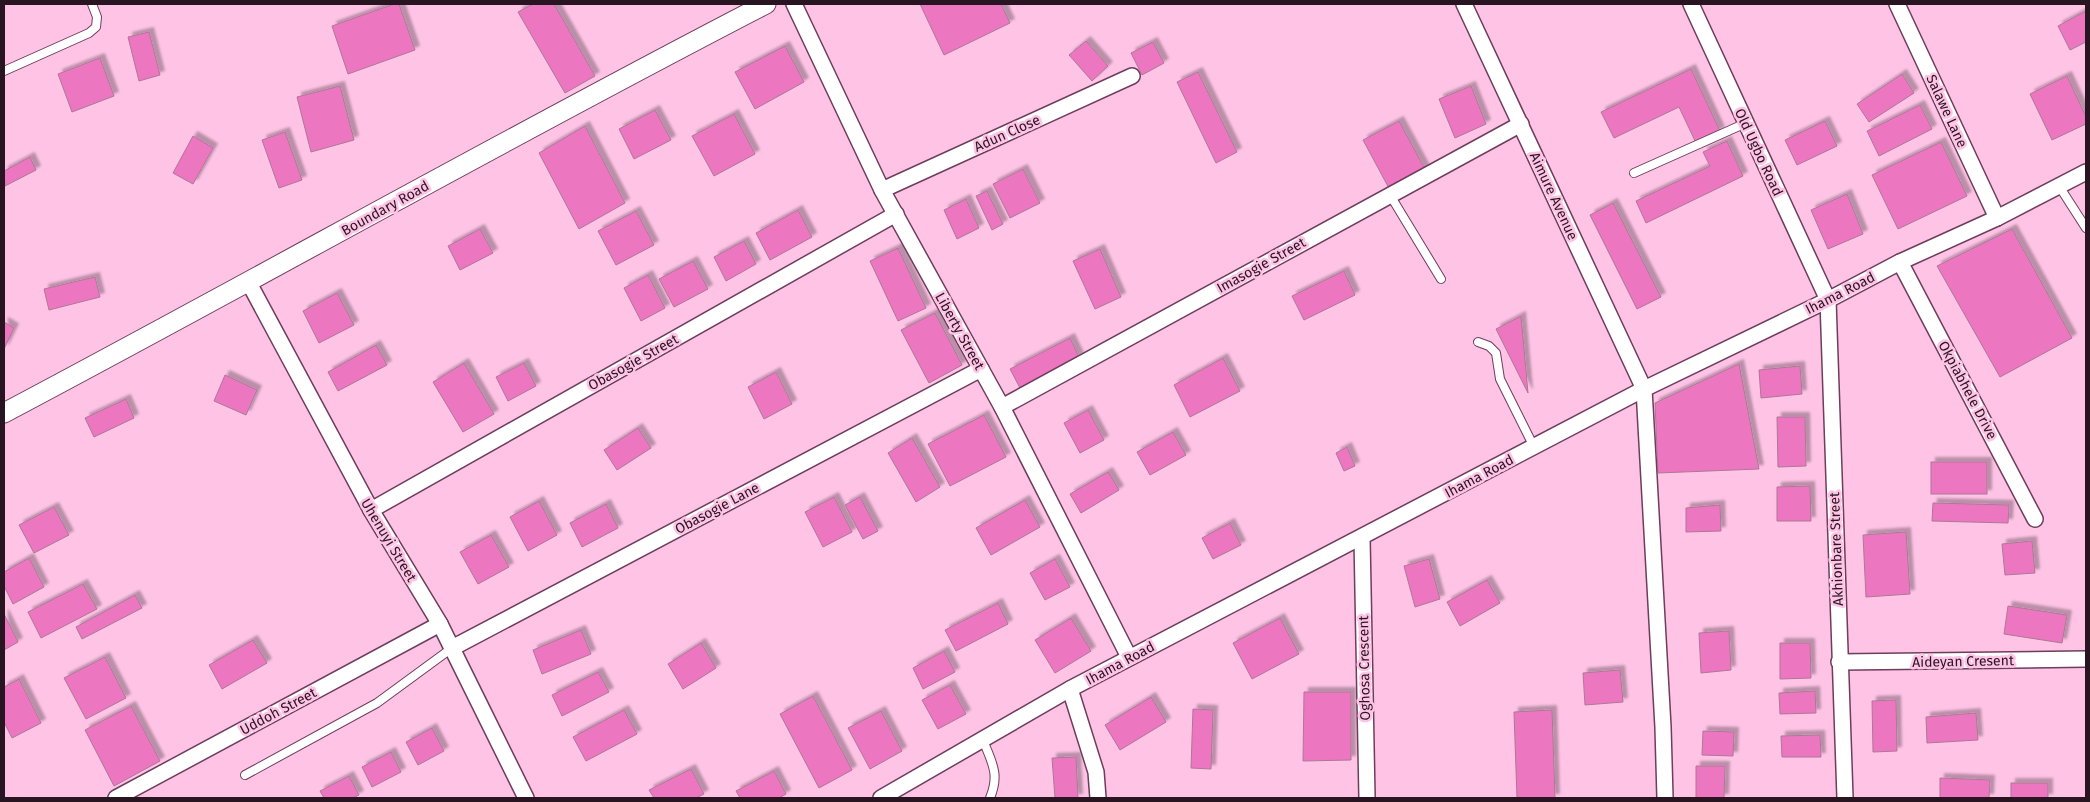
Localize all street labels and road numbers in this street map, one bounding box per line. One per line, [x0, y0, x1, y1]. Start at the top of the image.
street label: Salawe Lane [1922, 72, 1971, 150]
street label: Old Ugbo Road [1731, 106, 1786, 199]
street label: Adun Close [972, 111, 1043, 156]
street label: Aimure Avenue [1526, 150, 1581, 243]
street label: Boundary Road [339, 177, 432, 239]
street label: Imasogie Street [1214, 234, 1309, 297]
street label: Ihama Road [1803, 269, 1878, 318]
street label: Liberty Street [931, 290, 988, 374]
street label: Obasogie Street [585, 330, 682, 394]
street label: Okpiabhele Drive [1934, 338, 2001, 442]
street label: Ihama Road [1442, 451, 1517, 502]
street label: Obasogie Lane [672, 479, 762, 538]
street label: Akhionbare Street [1826, 491, 1847, 606]
street label: Uhenuyi Street [357, 496, 421, 586]
street label: Oghosa Crescent [1355, 614, 1374, 721]
street label: Ihama Road [1083, 638, 1158, 689]
street label: Aideyan Cresent [1912, 652, 2015, 671]
street label: Uddoh Street [237, 684, 320, 739]

